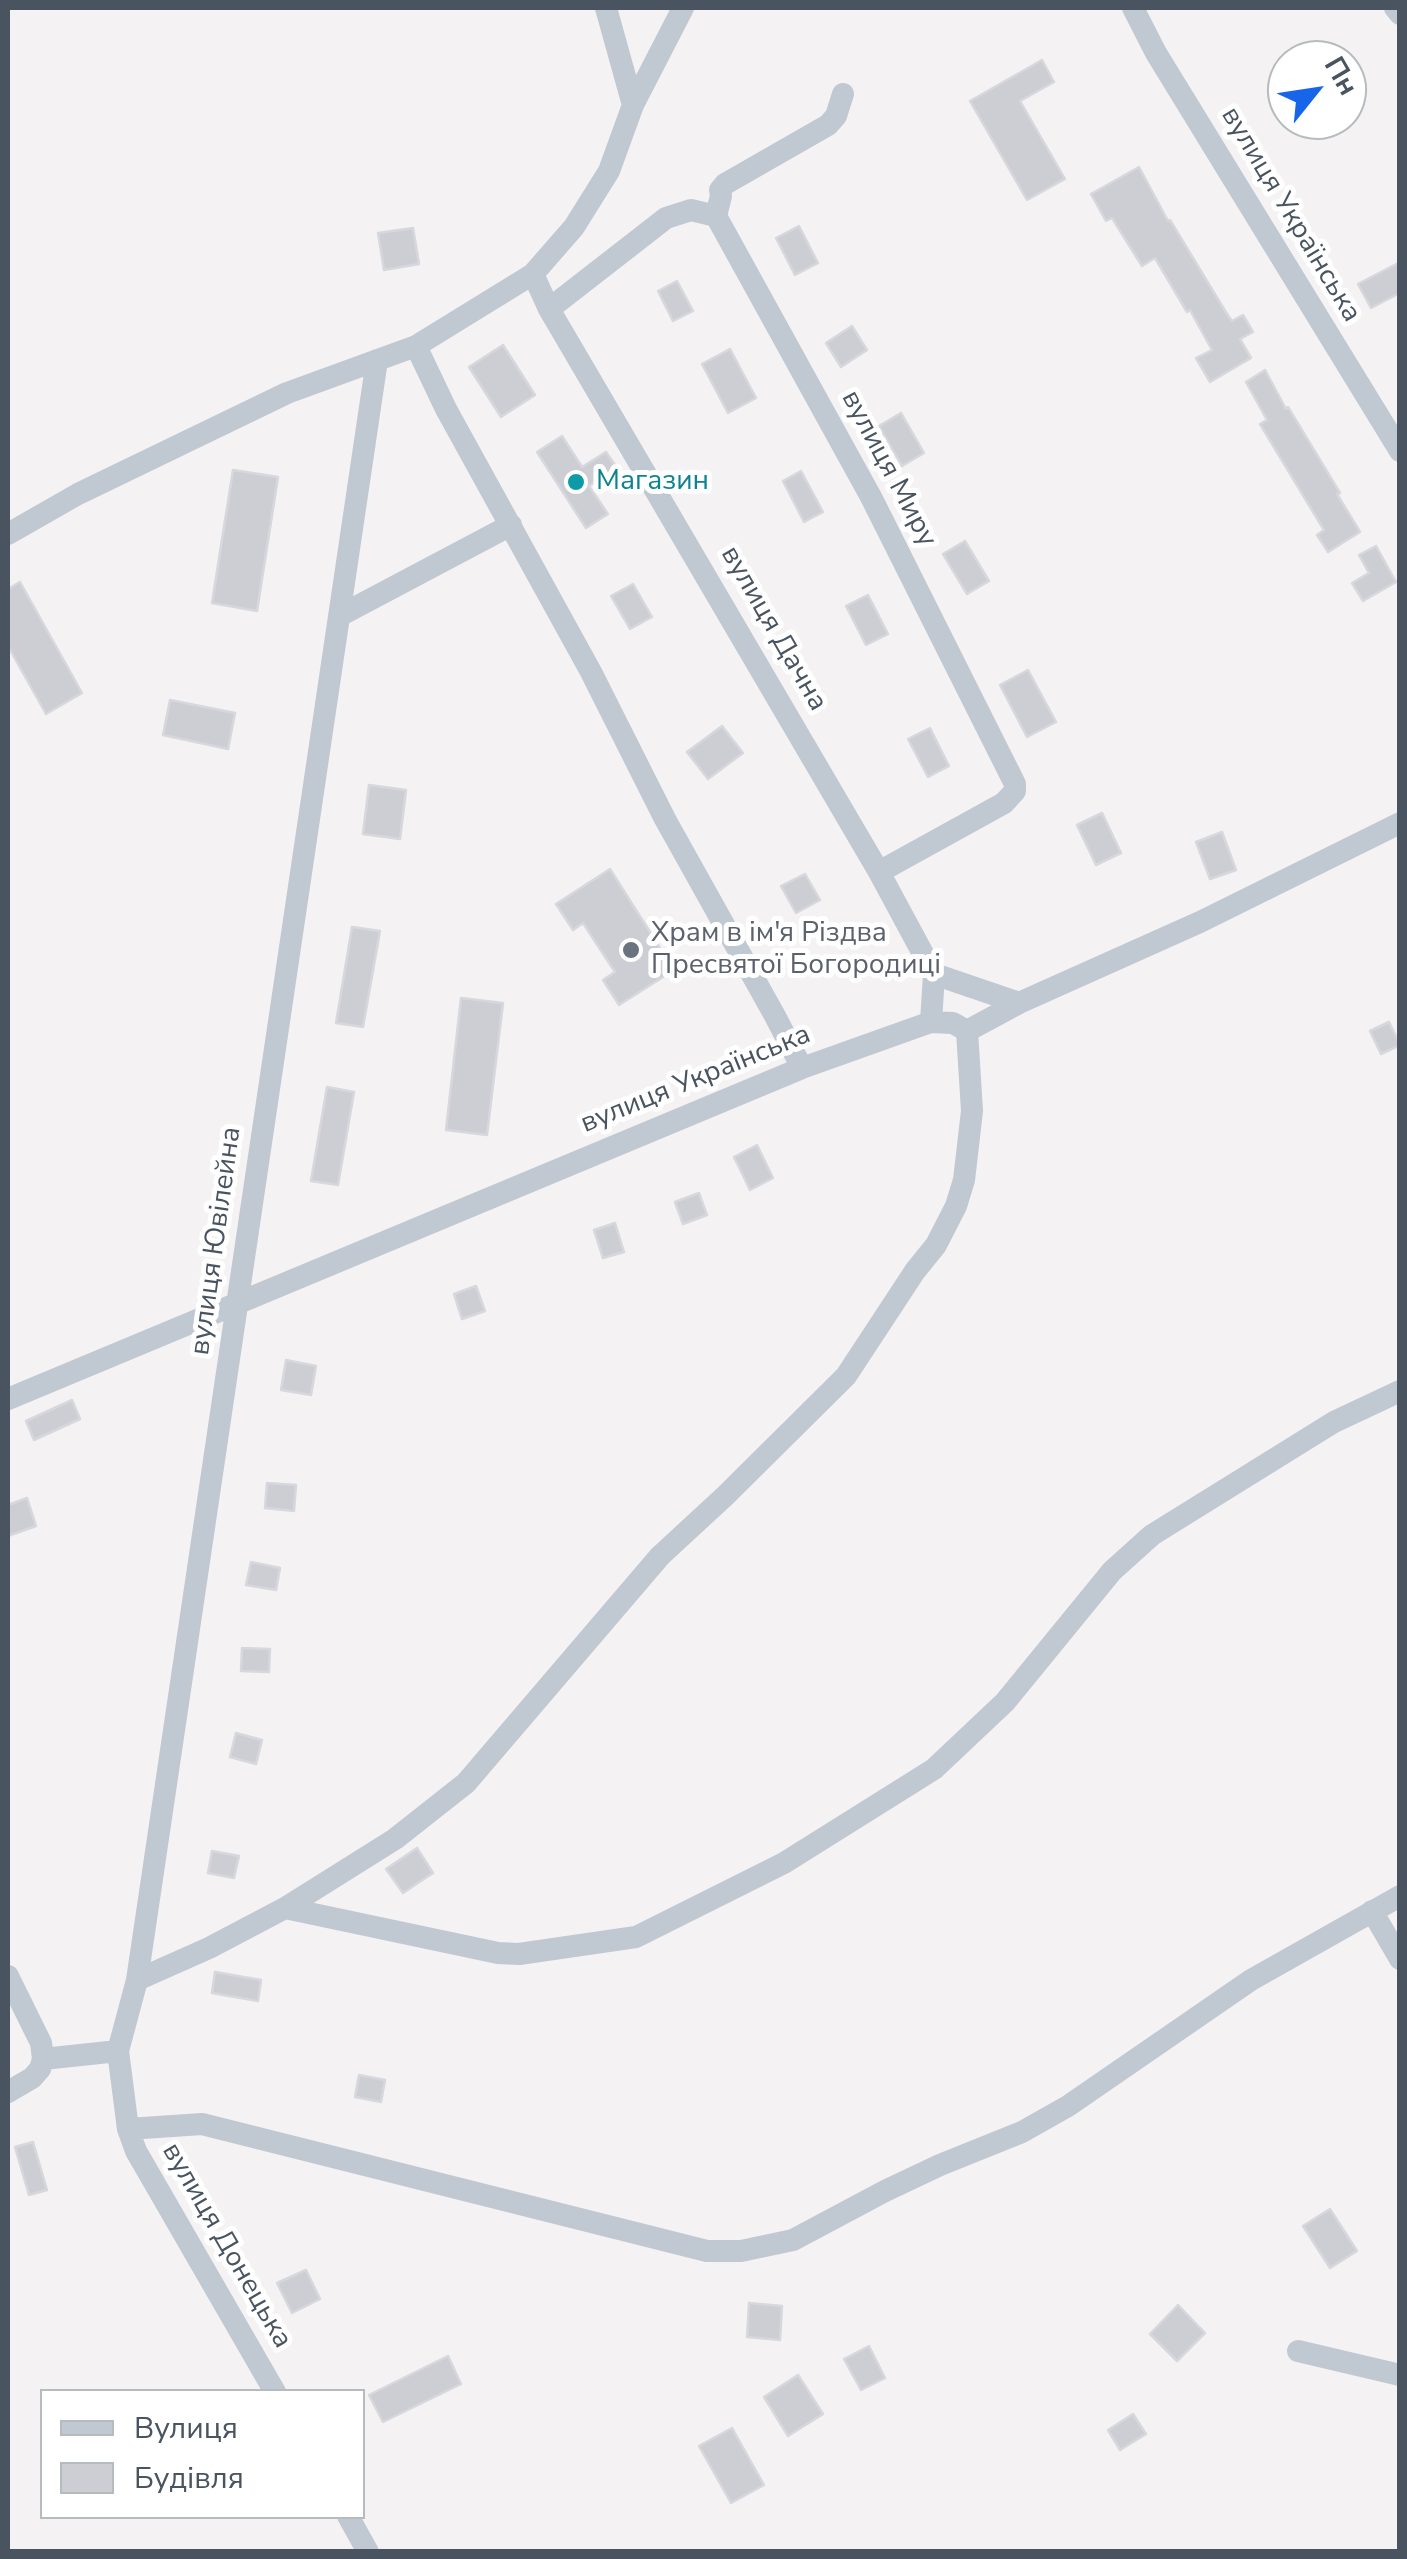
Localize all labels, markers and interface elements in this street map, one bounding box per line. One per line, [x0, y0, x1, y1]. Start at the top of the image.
north arrow [1267, 40, 1367, 140]
text: Пн [1315, 50, 1367, 102]
street label: вулиця Українська [1213, 101, 1367, 329]
street label: вулиця Миру [833, 385, 943, 553]
place label: Магазин [596, 465, 709, 499]
marker: Магазин [565, 471, 587, 493]
street label: вулиця Дачна [712, 541, 834, 717]
place label: Храм в ім'я Різдва Пресвятої Богородиці [651, 917, 941, 983]
marker: Храм в ім'я Різдва Пресвятої Богородиці [620, 939, 642, 961]
street label: вулиця Українська [576, 1019, 816, 1141]
street label: вулиця Ювілейна [184, 1125, 250, 1357]
street label: вулиця Донецька [154, 2137, 298, 2355]
legend [40, 2389, 365, 2519]
text: Вулиця [134, 2408, 238, 2449]
text: Будівля [134, 2458, 244, 2499]

